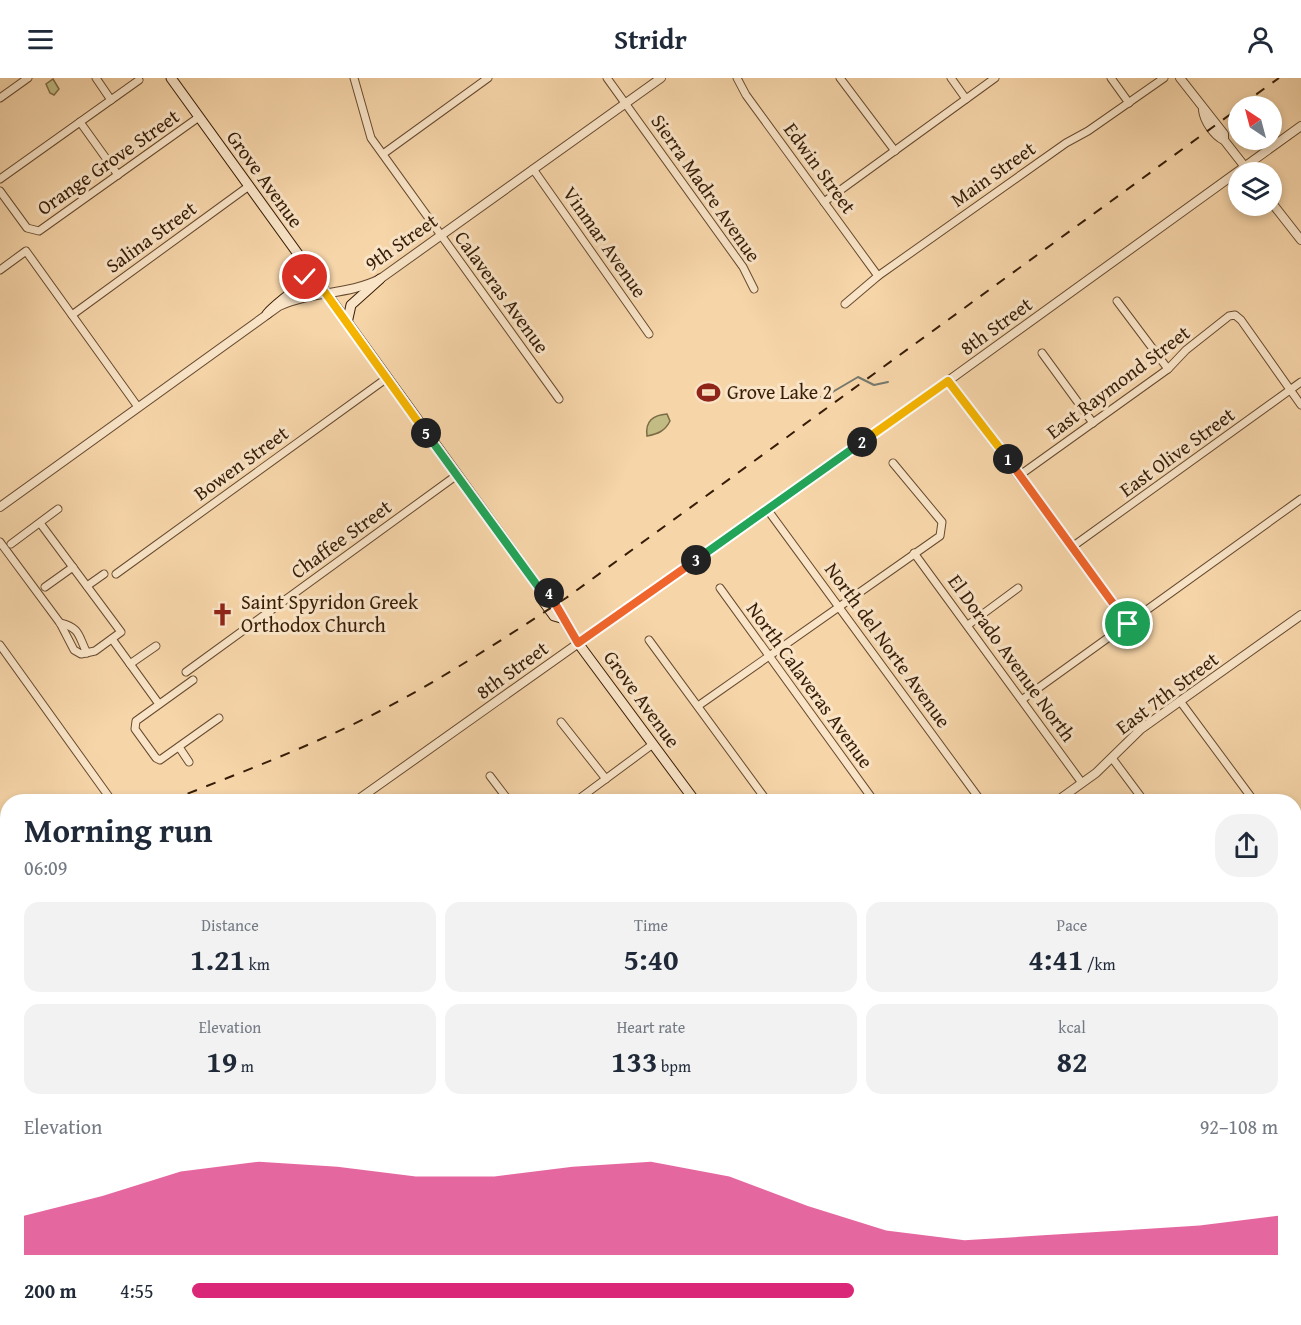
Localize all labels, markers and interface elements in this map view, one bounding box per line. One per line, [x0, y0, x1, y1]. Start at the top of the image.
text: Stridr [614, 19, 687, 59]
icon: menu [24, 23, 57, 56]
icon: person [1244, 23, 1277, 56]
north arrow [1228, 96, 1282, 150]
map controls [1228, 96, 1282, 216]
street label: Orange Grove Street [31, 102, 185, 222]
street label: Sierra Madre Avenue [644, 108, 768, 268]
street label: Edwin Street [777, 116, 864, 219]
street label: Grove Avenue [220, 124, 311, 233]
street label: Main Street [944, 134, 1041, 213]
button: layers [1228, 162, 1282, 216]
street label: Vinmar Avenue [556, 180, 655, 303]
street label: Salina Street [99, 194, 202, 280]
street label: 9th Street [358, 206, 443, 277]
street label: Calaveras Avenue [448, 224, 557, 359]
pin [279, 251, 330, 302]
icon: check [288, 260, 321, 293]
street label: 8th Street [954, 289, 1038, 362]
street label: East Raymond Street [1040, 318, 1196, 445]
place label: Grove Lake 2 [727, 377, 832, 406]
sports icon: Grove Lake 2 [696, 379, 722, 405]
street label: East Olive Street [1113, 400, 1240, 503]
street label: Bowen Street [187, 418, 294, 507]
pin: 5 [411, 418, 441, 448]
text: 5 [422, 421, 430, 445]
pin: 2 [847, 427, 877, 457]
text: 2 [858, 430, 866, 454]
pin: 1 [993, 444, 1023, 474]
text: 1 [1004, 447, 1012, 471]
street label: Chaffee Street [284, 492, 397, 585]
pin: 3 [681, 545, 711, 575]
text: 3 [692, 548, 700, 572]
street label: North del Norte Avenue [818, 556, 958, 733]
street label: El Dorado Avenue North [942, 568, 1083, 748]
pin: 4 [534, 578, 564, 608]
text: 4 [545, 581, 553, 605]
place label: Saint Spyridon Greek Orthodox Church [241, 587, 419, 639]
street label: North Calaveras Avenue [740, 595, 881, 774]
pin [1102, 598, 1153, 649]
church icon: Saint Spyridon Greek Orthodox Church [210, 601, 236, 627]
icon: arrive [1111, 607, 1144, 640]
street label: 8th Street [470, 633, 554, 706]
street label: Grove Avenue [597, 644, 688, 753]
street label: East 7th Street [1109, 644, 1224, 741]
text: Morning run [24, 806, 213, 854]
button: share [1215, 814, 1278, 877]
text: 06:09 [24, 853, 67, 882]
text: Distance [201, 913, 259, 937]
text: Time [634, 913, 668, 937]
text: Pace [1057, 913, 1087, 937]
text: 1.21 [190, 937, 245, 981]
text: 5:40 [623, 937, 679, 981]
text: 4:41 [1028, 937, 1083, 981]
text: km [245, 952, 270, 976]
text: /km [1083, 952, 1116, 976]
text: Elevation [199, 1015, 261, 1039]
text: Heart rate [617, 1015, 685, 1039]
text: kcal [1058, 1015, 1086, 1039]
text: 19 [206, 1039, 237, 1083]
text: 133 [611, 1039, 658, 1083]
text: 82 [1056, 1039, 1088, 1083]
text: m [237, 1054, 254, 1078]
text: bpm [658, 1054, 691, 1078]
text: Elevation [24, 1112, 102, 1141]
text: 92–108 m [1200, 1112, 1278, 1141]
text: 200 m [24, 1276, 77, 1305]
text: 4:55 [120, 1276, 154, 1305]

